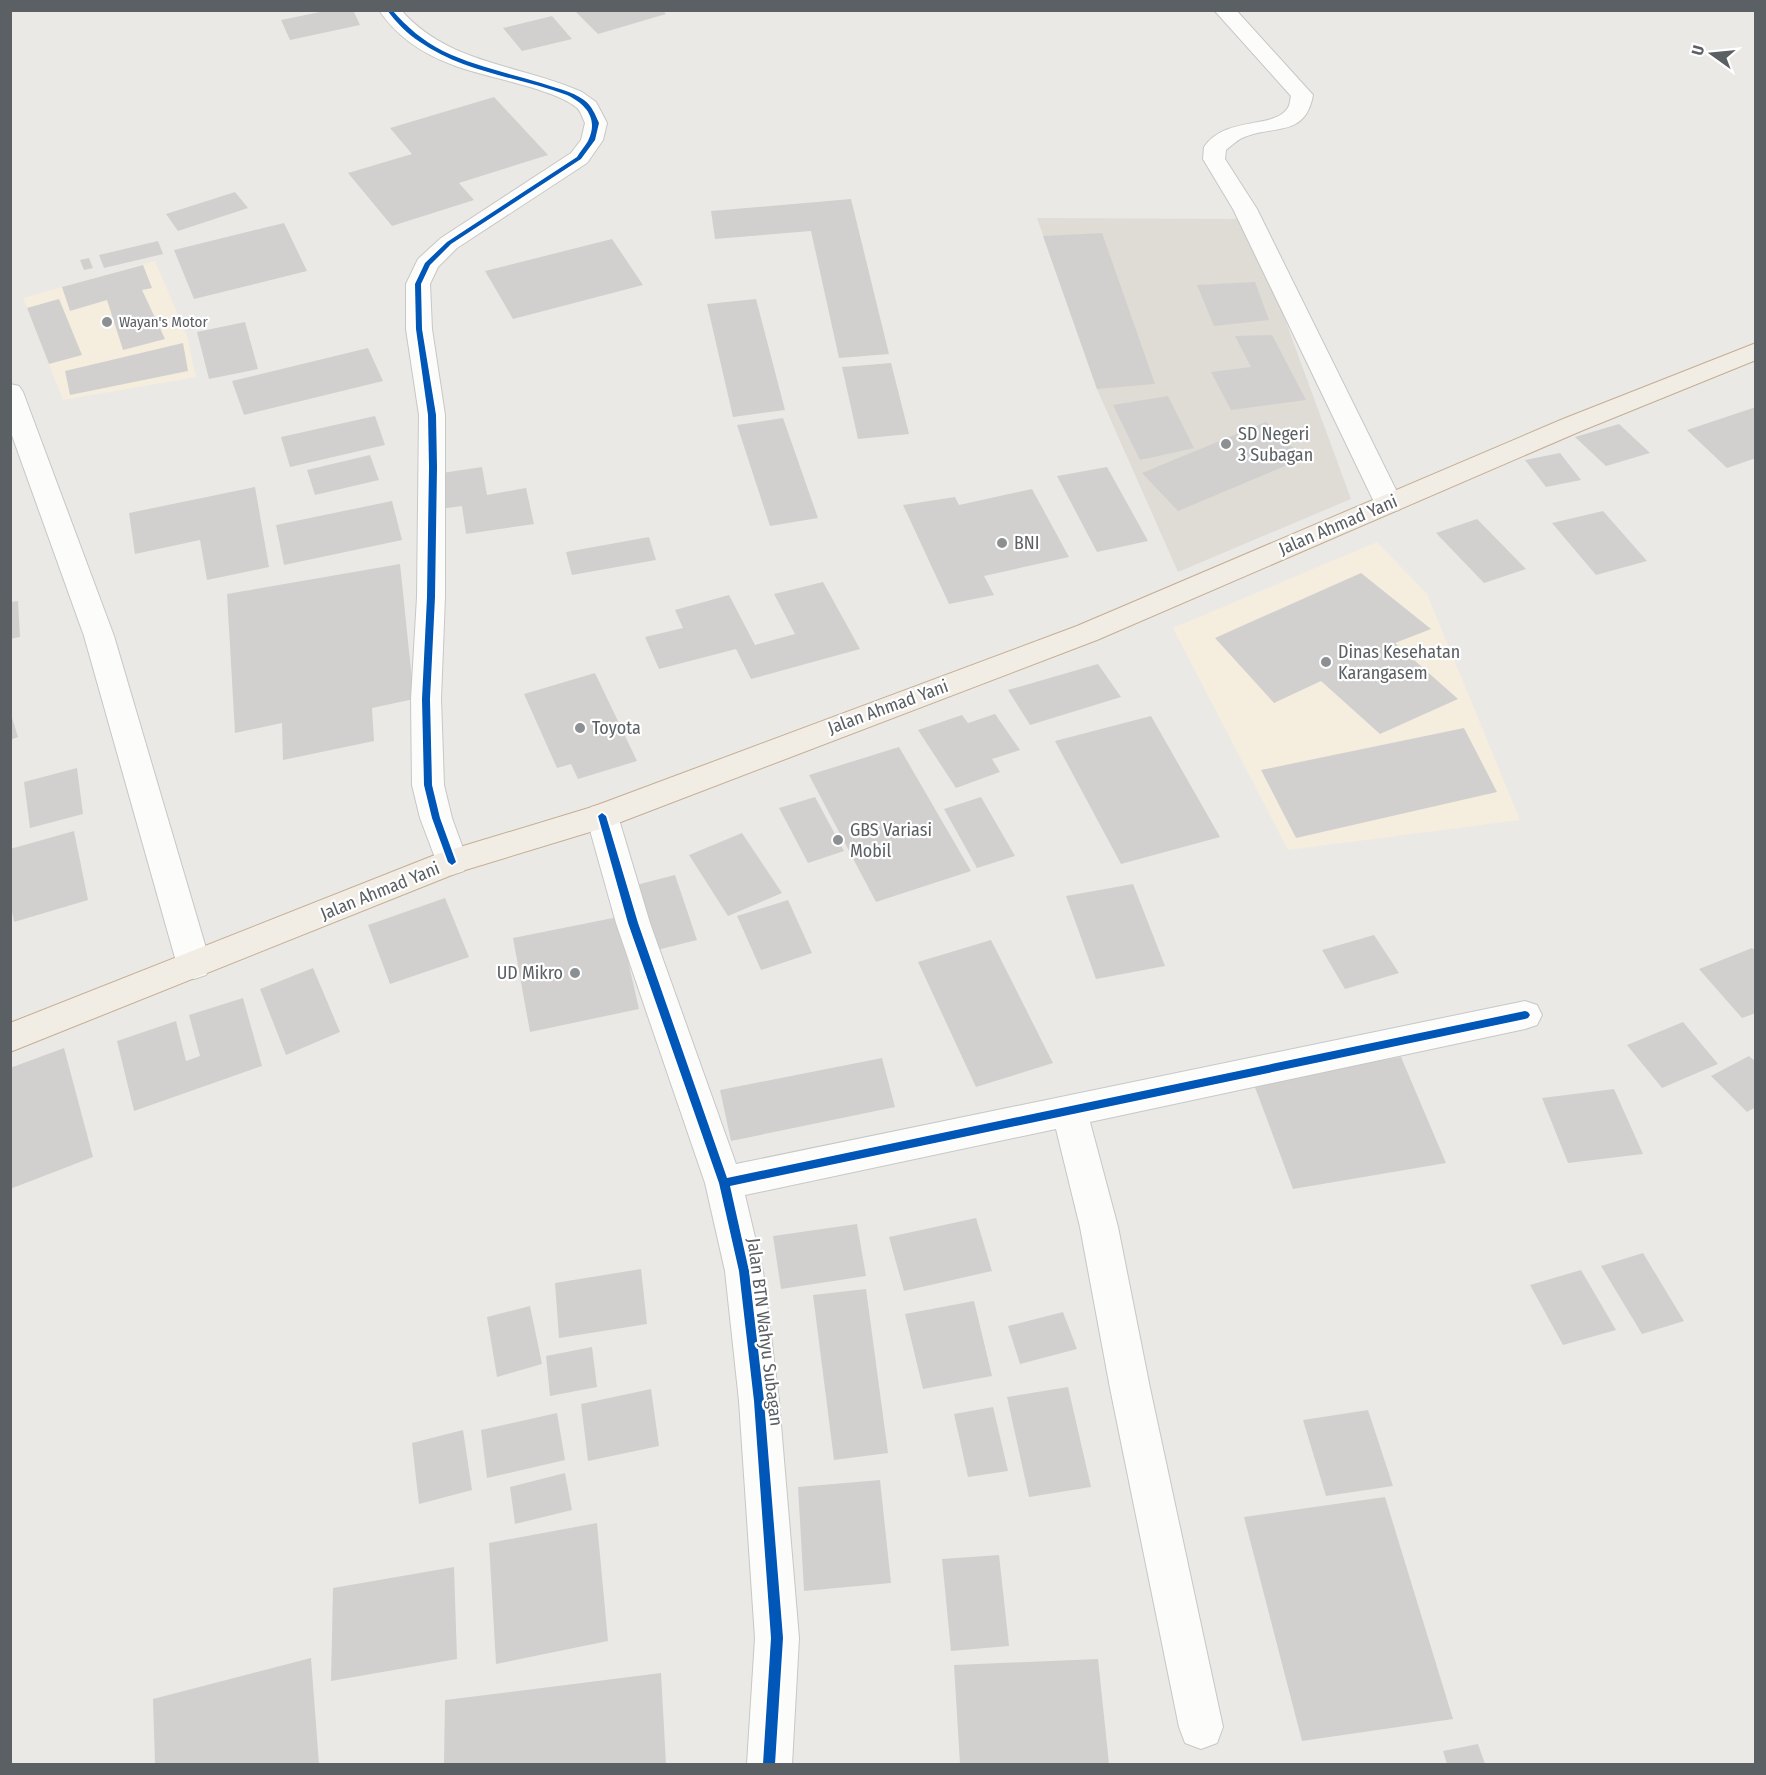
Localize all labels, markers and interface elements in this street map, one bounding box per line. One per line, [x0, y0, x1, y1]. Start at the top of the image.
north arrow [1682, 24, 1742, 84]
text: U [1688, 43, 1708, 57]
place label: Wayan's Motor [119, 313, 208, 331]
marker: Wayan's Motor [100, 315, 114, 329]
place label: SD Negeri 3 Subagan [1238, 423, 1313, 466]
marker: SD Negeri 3 Subagan [1219, 437, 1233, 451]
street label: Jalan Ahmad Yani [1275, 490, 1401, 560]
place label: BNI [1014, 532, 1040, 554]
marker: BNI [995, 536, 1009, 550]
place label: Dinas Kesehatan Karangasem [1338, 641, 1460, 684]
marker: Dinas Kesehatan Karangasem [1319, 655, 1333, 669]
street label: Jalan Ahmad Yani [825, 675, 951, 739]
place label: Toyota [592, 717, 641, 739]
marker: Toyota [573, 721, 587, 735]
place label: GBS Variasi Mobil [850, 819, 932, 862]
marker: GBS Variasi Mobil [831, 833, 845, 847]
street label: Jalan Ahmad Yani [317, 857, 443, 925]
place label: UD Mikro [497, 962, 563, 984]
marker: UD Mikro [568, 966, 582, 980]
street label: Jalan BTN Wahyu Subagan [743, 1237, 787, 1427]

